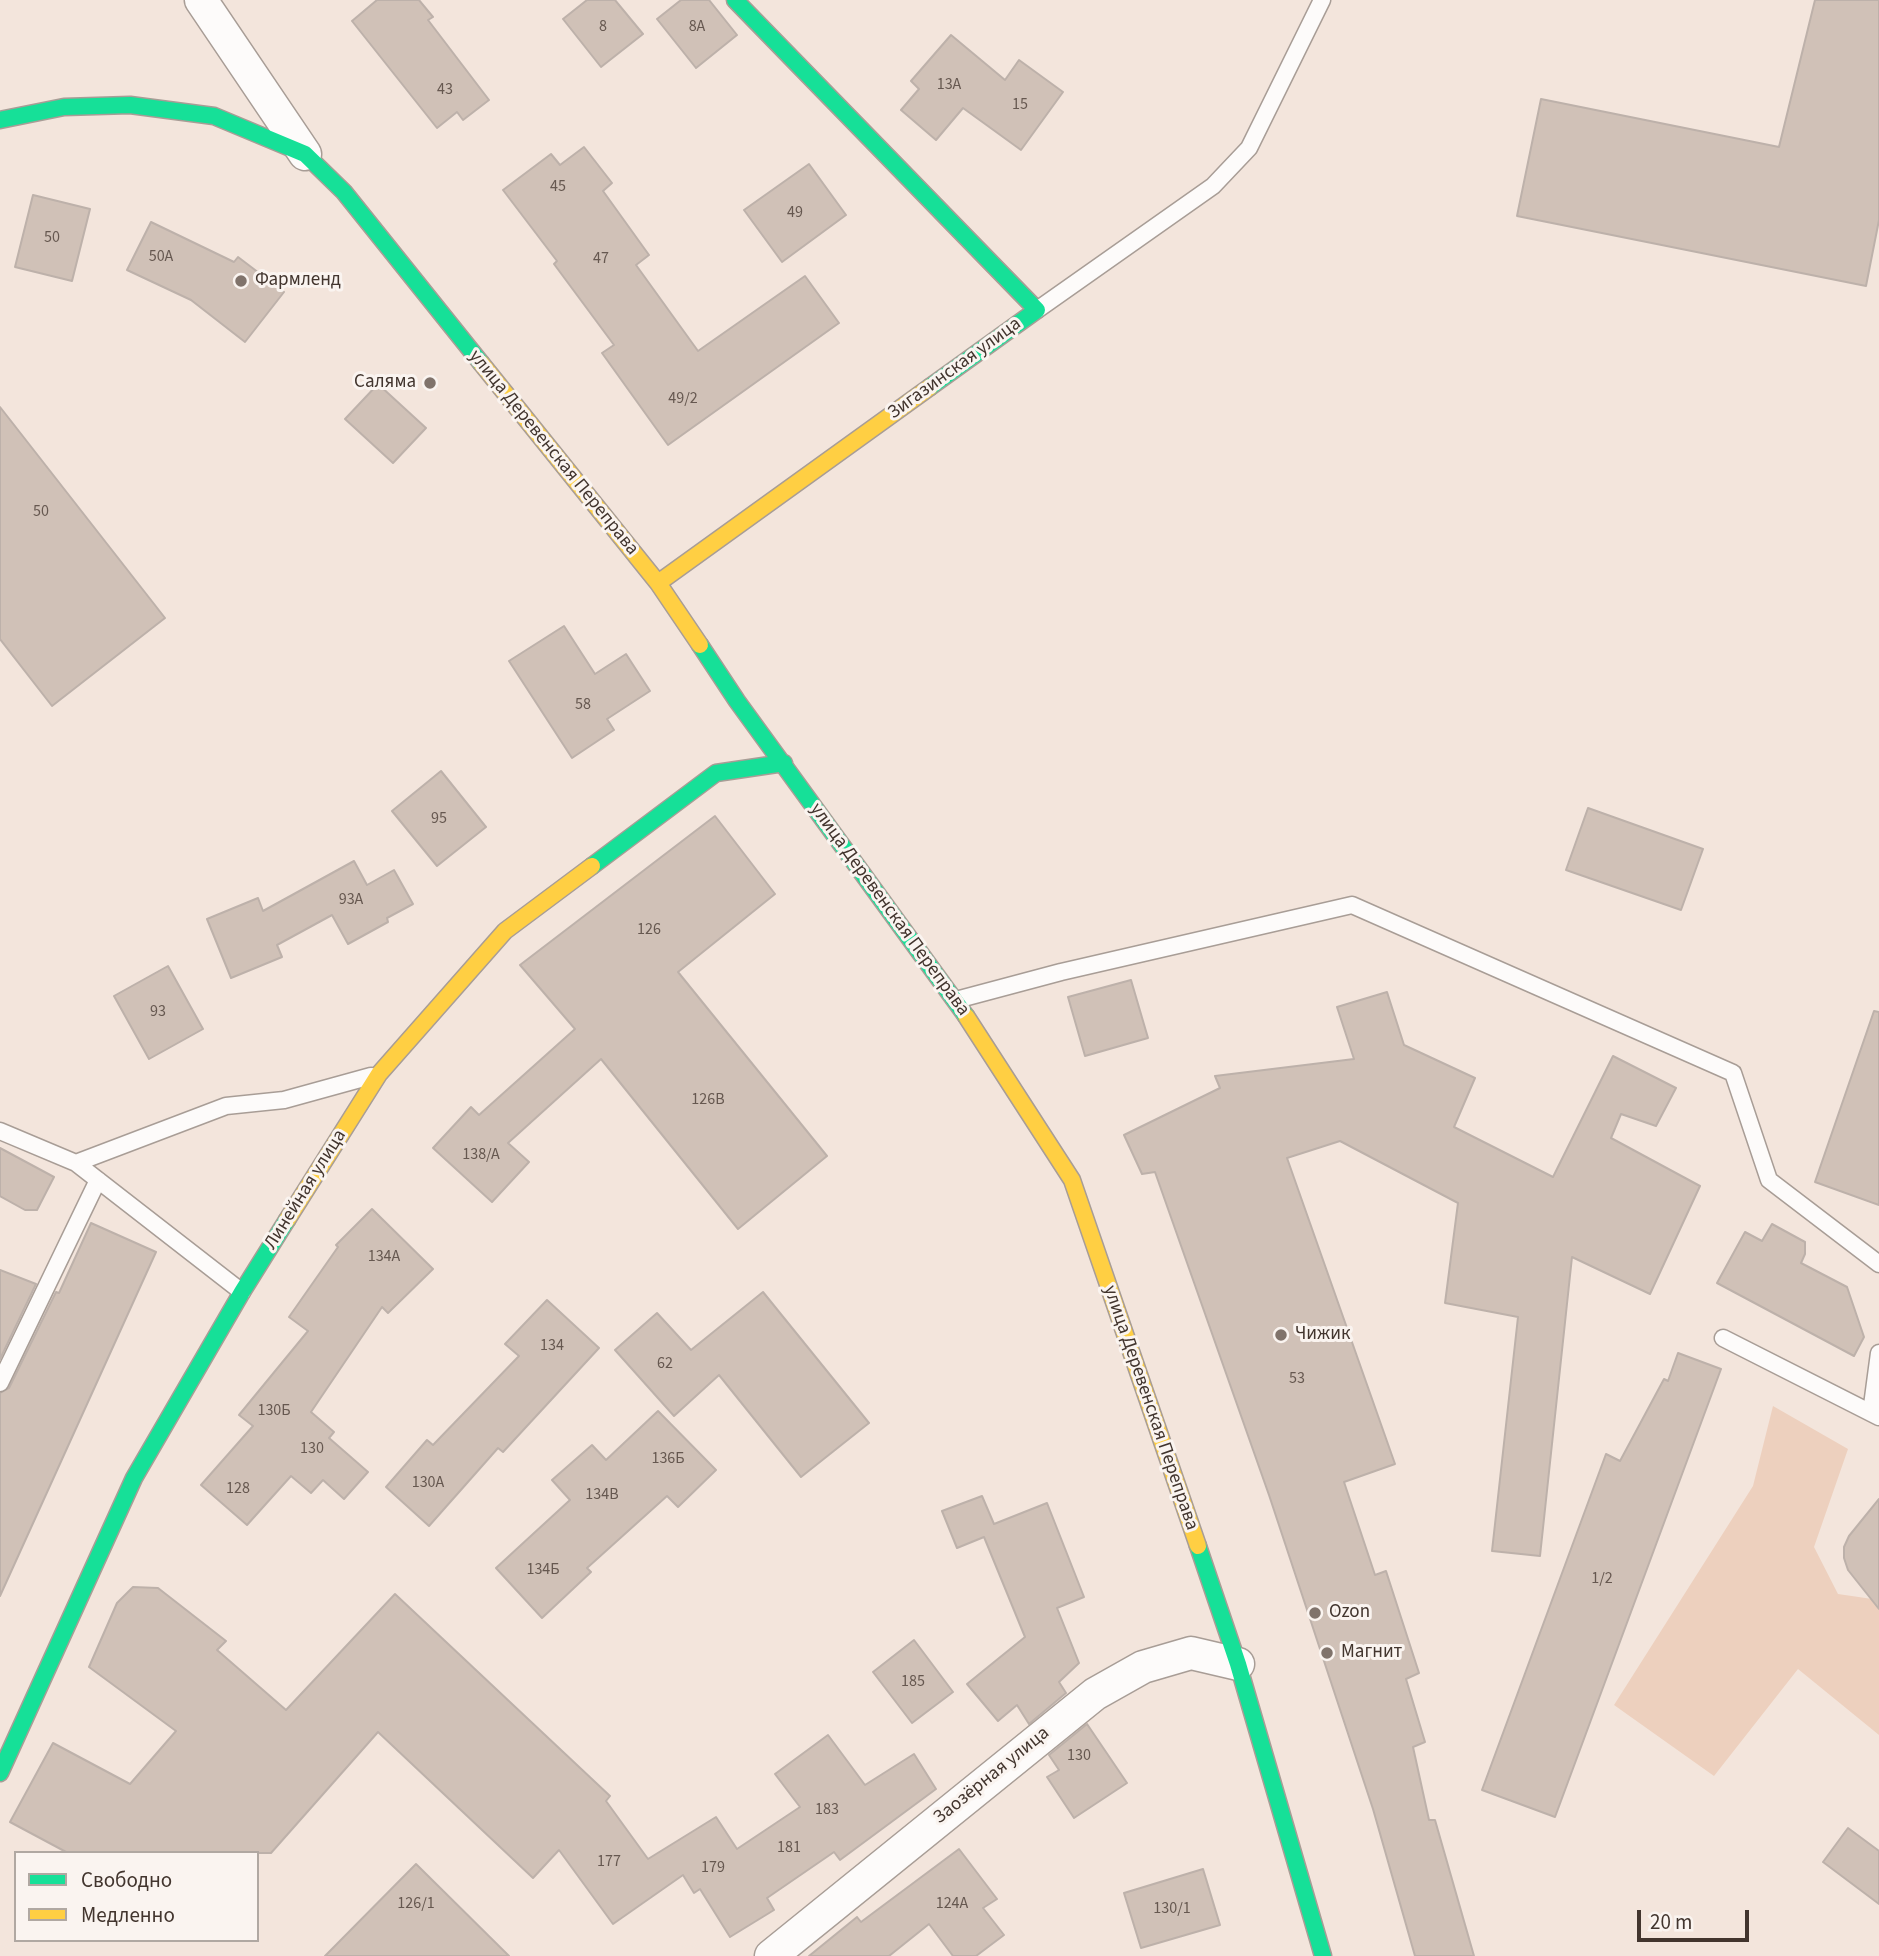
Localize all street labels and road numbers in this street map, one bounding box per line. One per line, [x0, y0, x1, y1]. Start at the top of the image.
street label: Зигазинская улица [884, 313, 1026, 425]
street label: улица Деревенская Переправа [463, 346, 643, 560]
street label: улица Деревенская Переправа [804, 799, 974, 1021]
street label: Линейная улица [260, 1126, 352, 1254]
street label: улица Деревенская Переправа [1097, 1283, 1203, 1533]
street label: Заозёрная улица [930, 1722, 1054, 1830]

